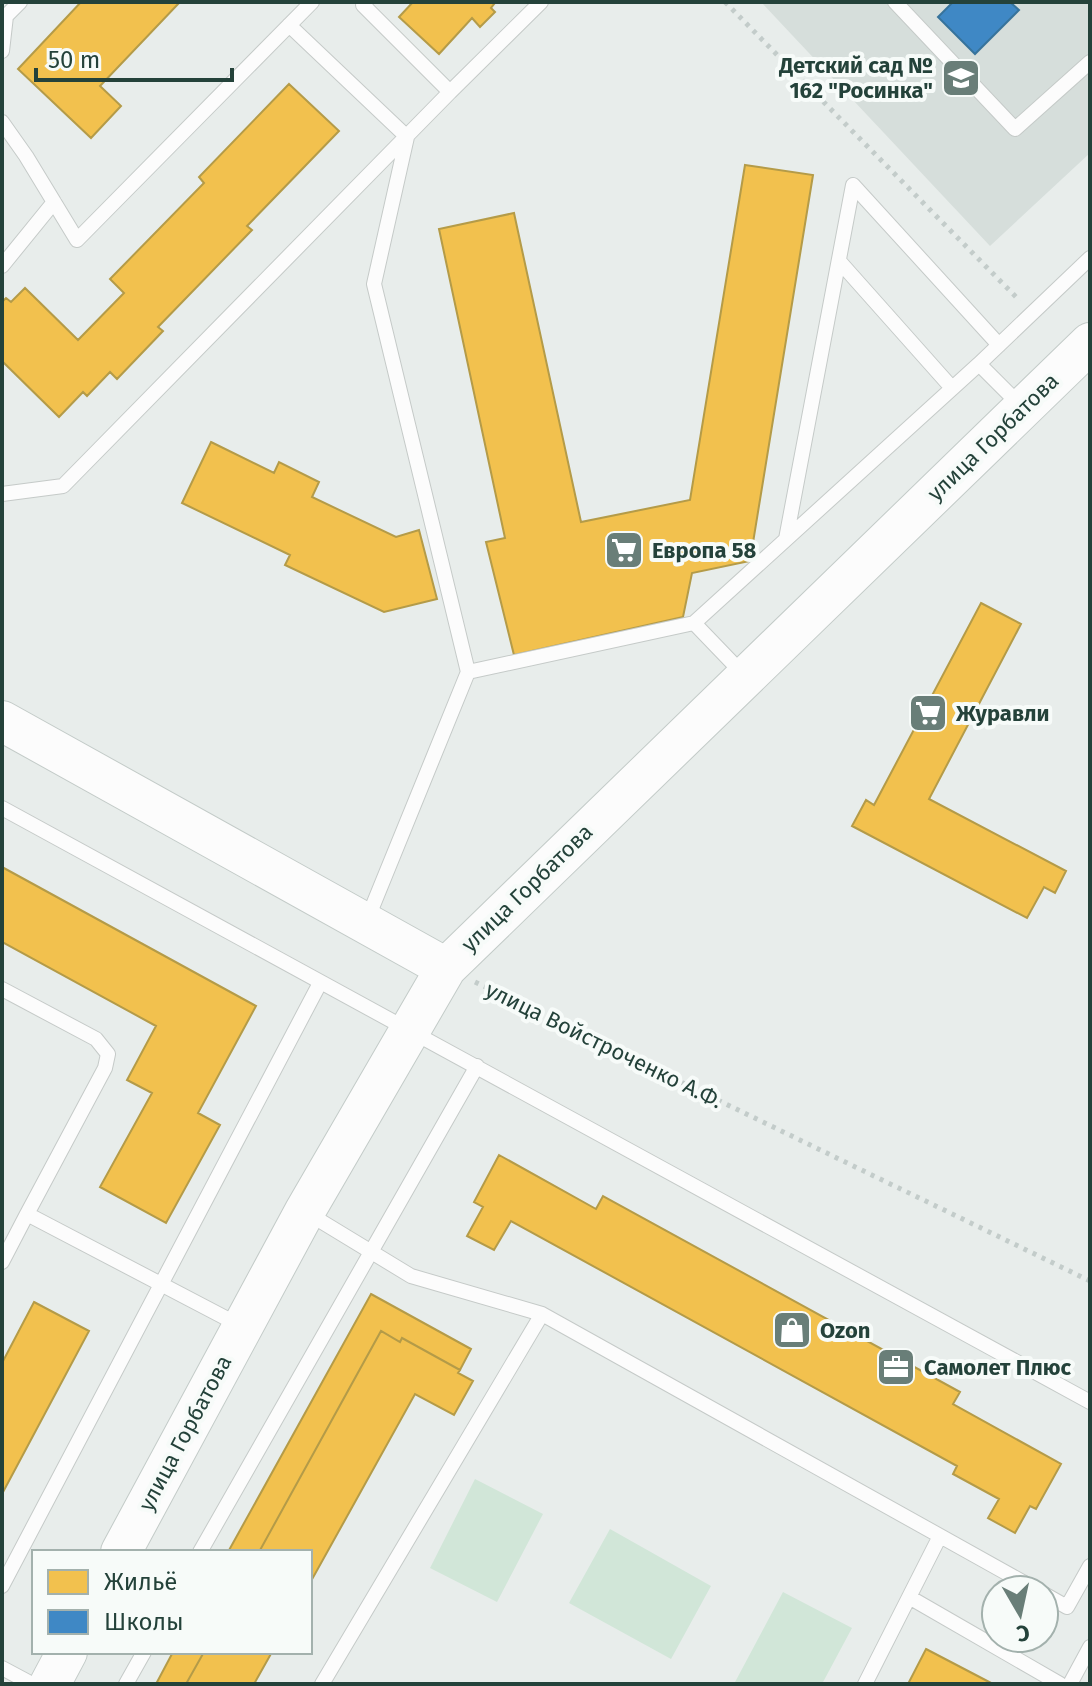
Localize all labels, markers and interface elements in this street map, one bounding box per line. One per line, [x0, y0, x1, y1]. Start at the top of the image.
scale bar [36, 32, 232, 82]
text: 50 m [48, 46, 100, 74]
place label: Детский сад № 162 "Росинка" [778, 52, 933, 104]
school or university icon: Детский сад № 162 "Росинка" [940, 57, 982, 99]
street label: улица Горбатова [922, 367, 1064, 507]
supermarket icon: Европа 58 [603, 529, 645, 571]
place label: Европа 58 [652, 537, 756, 564]
supermarket icon: Журавли [907, 692, 949, 734]
place label: Журавли [955, 700, 1050, 727]
street label: улица Горбатова [456, 818, 598, 958]
street label: улица Войстроченко А.Ф. [481, 976, 727, 1114]
shop icon: Ozon [771, 1309, 813, 1351]
place label: Ozon [820, 1317, 870, 1344]
office icon: Самолет Плюс [875, 1346, 917, 1388]
street label: улица Горбатова [133, 1351, 237, 1515]
place label: Самолет Плюс [924, 1354, 1072, 1381]
legend [32, 1550, 312, 1654]
text: Жильё [104, 1568, 177, 1596]
north arrow [980, 1574, 1060, 1654]
text: Школы [104, 1608, 184, 1636]
text: С [1014, 1619, 1031, 1648]

